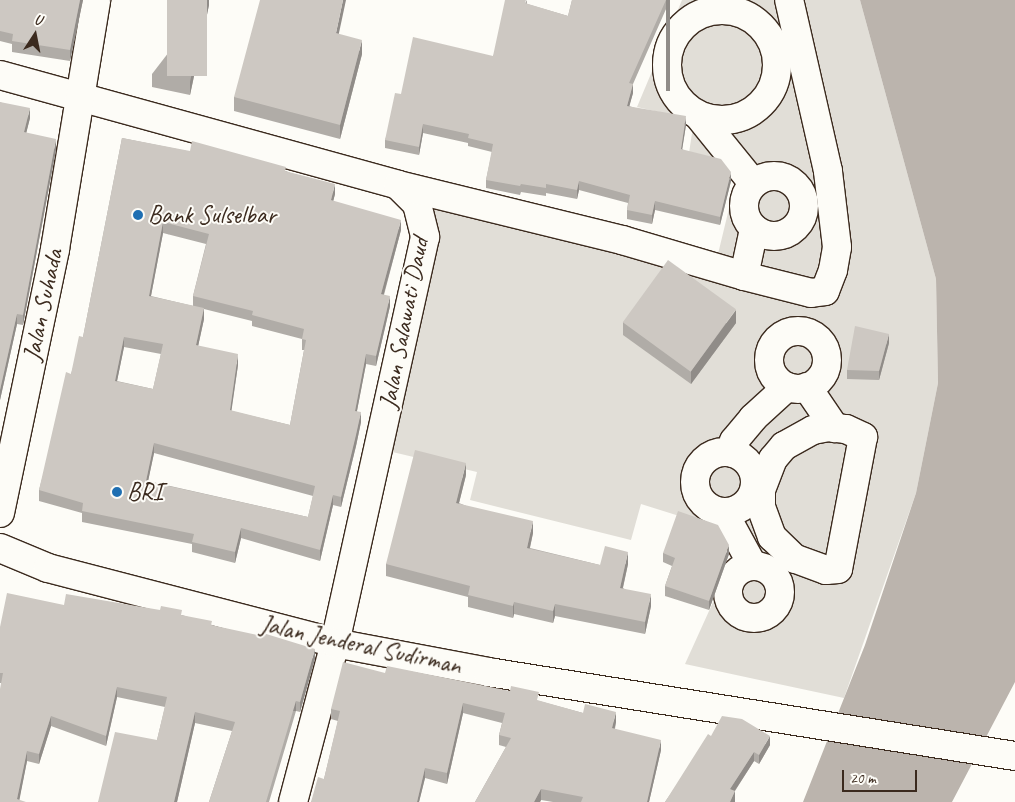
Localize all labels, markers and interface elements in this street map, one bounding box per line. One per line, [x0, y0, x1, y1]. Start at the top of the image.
north arrow [10, 10, 60, 60]
text: U [33, 11, 43, 29]
place label: Bank Sulselbar [148, 200, 275, 230]
marker: Bank Sulselbar [132, 209, 144, 221]
street label: Jalan Salawati Daud [373, 235, 435, 411]
street label: Jalan Suhada [17, 247, 69, 363]
place label: BRI [127, 477, 162, 507]
marker: BRI [111, 486, 123, 498]
street label: Jalan Jenderal Sudirman [258, 609, 464, 681]
scale bar [845, 760, 920, 792]
text: 20 m [850, 769, 876, 788]

